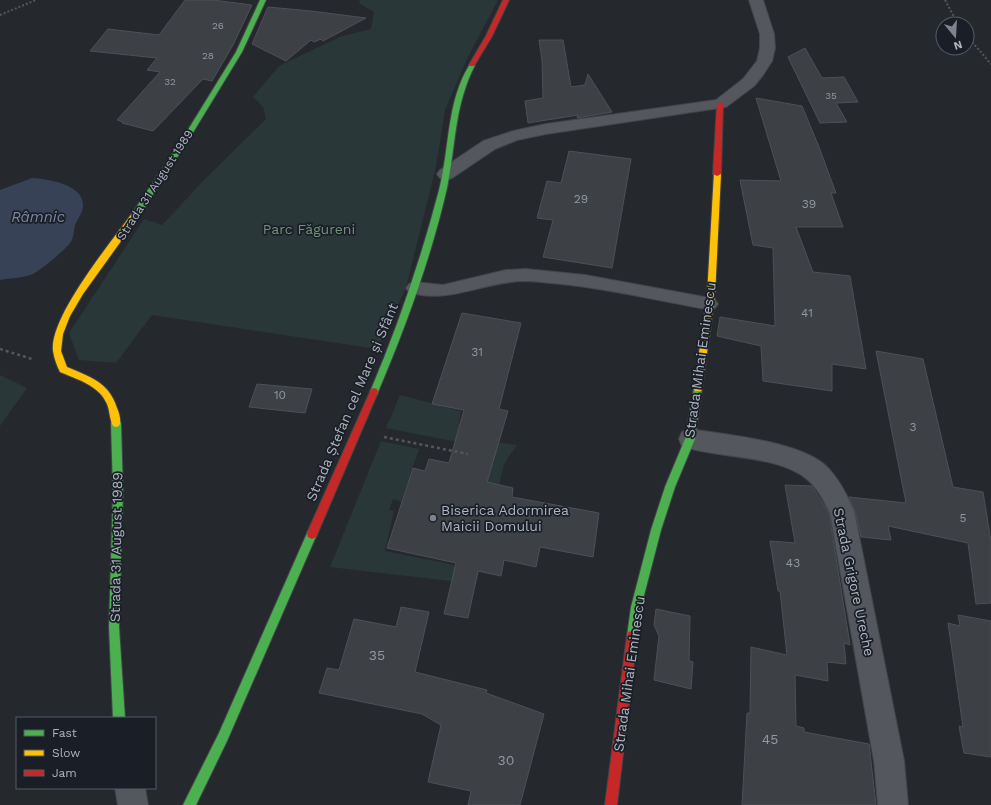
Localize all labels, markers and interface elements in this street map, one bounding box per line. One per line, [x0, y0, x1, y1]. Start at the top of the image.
north arrow [935, 16, 975, 56]
house number: 26 [212, 20, 224, 31]
text: N [952, 38, 964, 52]
house number: 28 [202, 50, 214, 61]
house number: 32 [164, 76, 176, 87]
house number: 35 [825, 90, 837, 101]
street label: Strada 31 August 1989 [114, 127, 196, 243]
house number: 29 [574, 192, 588, 206]
house number: 39 [802, 197, 816, 211]
water label: Râmnic [11, 208, 65, 226]
park label: Parc Făgureni [263, 221, 355, 237]
street label: Strada Mihai Eminescu [681, 281, 719, 439]
street label: Strada Ștefan cel Mare și Sfânt [303, 300, 402, 504]
house number: 41 [801, 306, 813, 320]
house number: 31 [471, 345, 483, 359]
house number: 10 [274, 388, 286, 402]
house number: 3 [910, 420, 917, 434]
street label: Strada 31 August 1989 [107, 472, 125, 622]
place label: Biserica Adormirea Maicii Domului [441, 502, 569, 534]
street label: Strada Grigore Ureche [830, 506, 878, 658]
house number: 5 [960, 511, 967, 525]
marker: Biserica Adormirea Maicii Domului [428, 513, 438, 523]
house number: 43 [786, 556, 800, 570]
street label: Strada Mihai Eminescu [610, 595, 648, 753]
house number: 35 [369, 647, 385, 663]
legend [16, 717, 156, 789]
text: Fast [52, 726, 77, 740]
house number: 45 [762, 731, 778, 747]
text: Slow [52, 746, 80, 760]
house number: 30 [498, 752, 514, 768]
text: Jam [52, 766, 77, 780]

